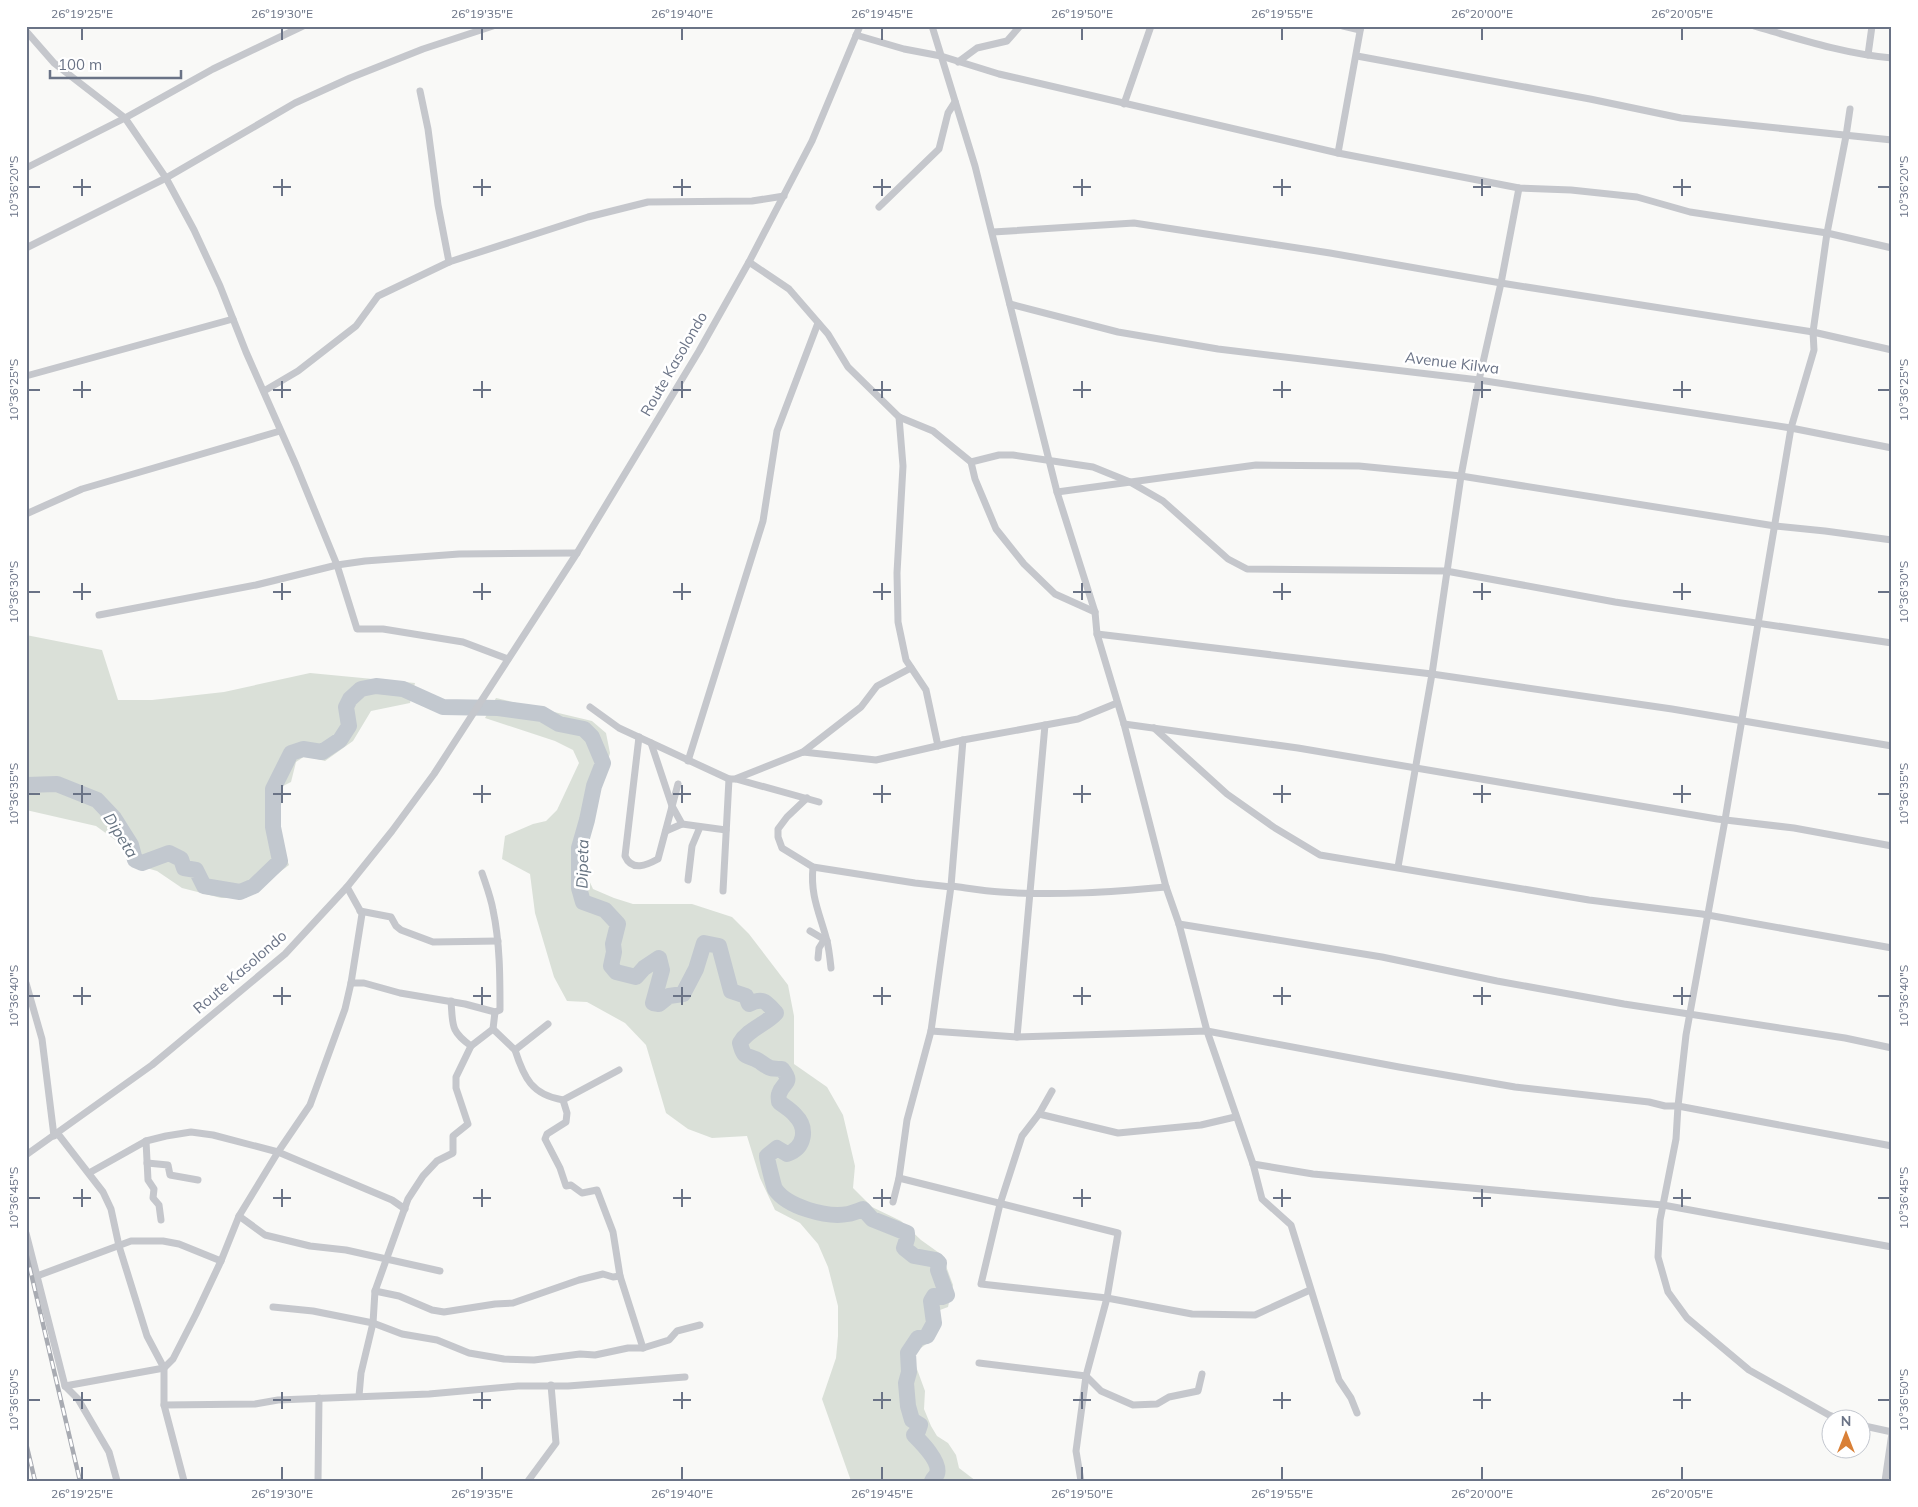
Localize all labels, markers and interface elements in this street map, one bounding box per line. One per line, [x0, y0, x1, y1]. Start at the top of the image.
text: 26°19'25"E [51, 6, 113, 21]
text: 26°19'30"E [251, 6, 313, 21]
text: 26°19'35"E [451, 6, 513, 21]
text: 26°19'40"E [651, 6, 713, 21]
text: 26°19'45"E [851, 6, 913, 21]
text: 26°19'50"E [1051, 6, 1113, 21]
text: 26°19'55"E [1251, 6, 1313, 21]
text: 26°20'00"E [1451, 6, 1513, 21]
text: 26°20'05"E [1651, 6, 1713, 21]
scale bar [50, 48, 181, 80]
text: 100 m [58, 55, 102, 74]
text: 10°36'20"S [6, 156, 21, 218]
text: 10°36'20"S [1896, 156, 1911, 218]
street label: Route Kasolondo [636, 308, 711, 419]
street label: Avenue Kilwa [1404, 347, 1500, 378]
text: 10°36'25"S [6, 359, 21, 421]
text: 10°36'25"S [1896, 359, 1911, 421]
text: 10°36'30"S [6, 561, 21, 623]
text: 10°36'30"S [1896, 561, 1911, 623]
text: 10°36'35"S [6, 763, 21, 825]
text: 10°36'35"S [1896, 763, 1911, 825]
water label: Dipeta [99, 809, 143, 862]
water label: Dipeta [572, 839, 592, 889]
street label: Route Kasolondo [189, 926, 290, 1017]
text: 10°36'40"S [6, 965, 21, 1027]
text: 10°36'40"S [1896, 965, 1911, 1027]
text: 10°36'45"S [6, 1167, 21, 1229]
text: 10°36'45"S [1896, 1167, 1911, 1229]
text: 10°36'50"S [6, 1369, 21, 1431]
text: 10°36'50"S [1896, 1369, 1911, 1431]
north arrow [1820, 1410, 1870, 1460]
text: N [1841, 1412, 1851, 1430]
text: 26°19'25"E [51, 1486, 113, 1501]
text: 26°19'30"E [251, 1486, 313, 1501]
text: 26°19'35"E [451, 1486, 513, 1501]
text: 26°19'40"E [651, 1486, 713, 1501]
text: 26°19'45"E [851, 1486, 913, 1501]
text: 26°19'50"E [1051, 1486, 1113, 1501]
text: 26°19'55"E [1251, 1486, 1313, 1501]
text: 26°20'00"E [1451, 1486, 1513, 1501]
text: 26°20'05"E [1651, 1486, 1713, 1501]

